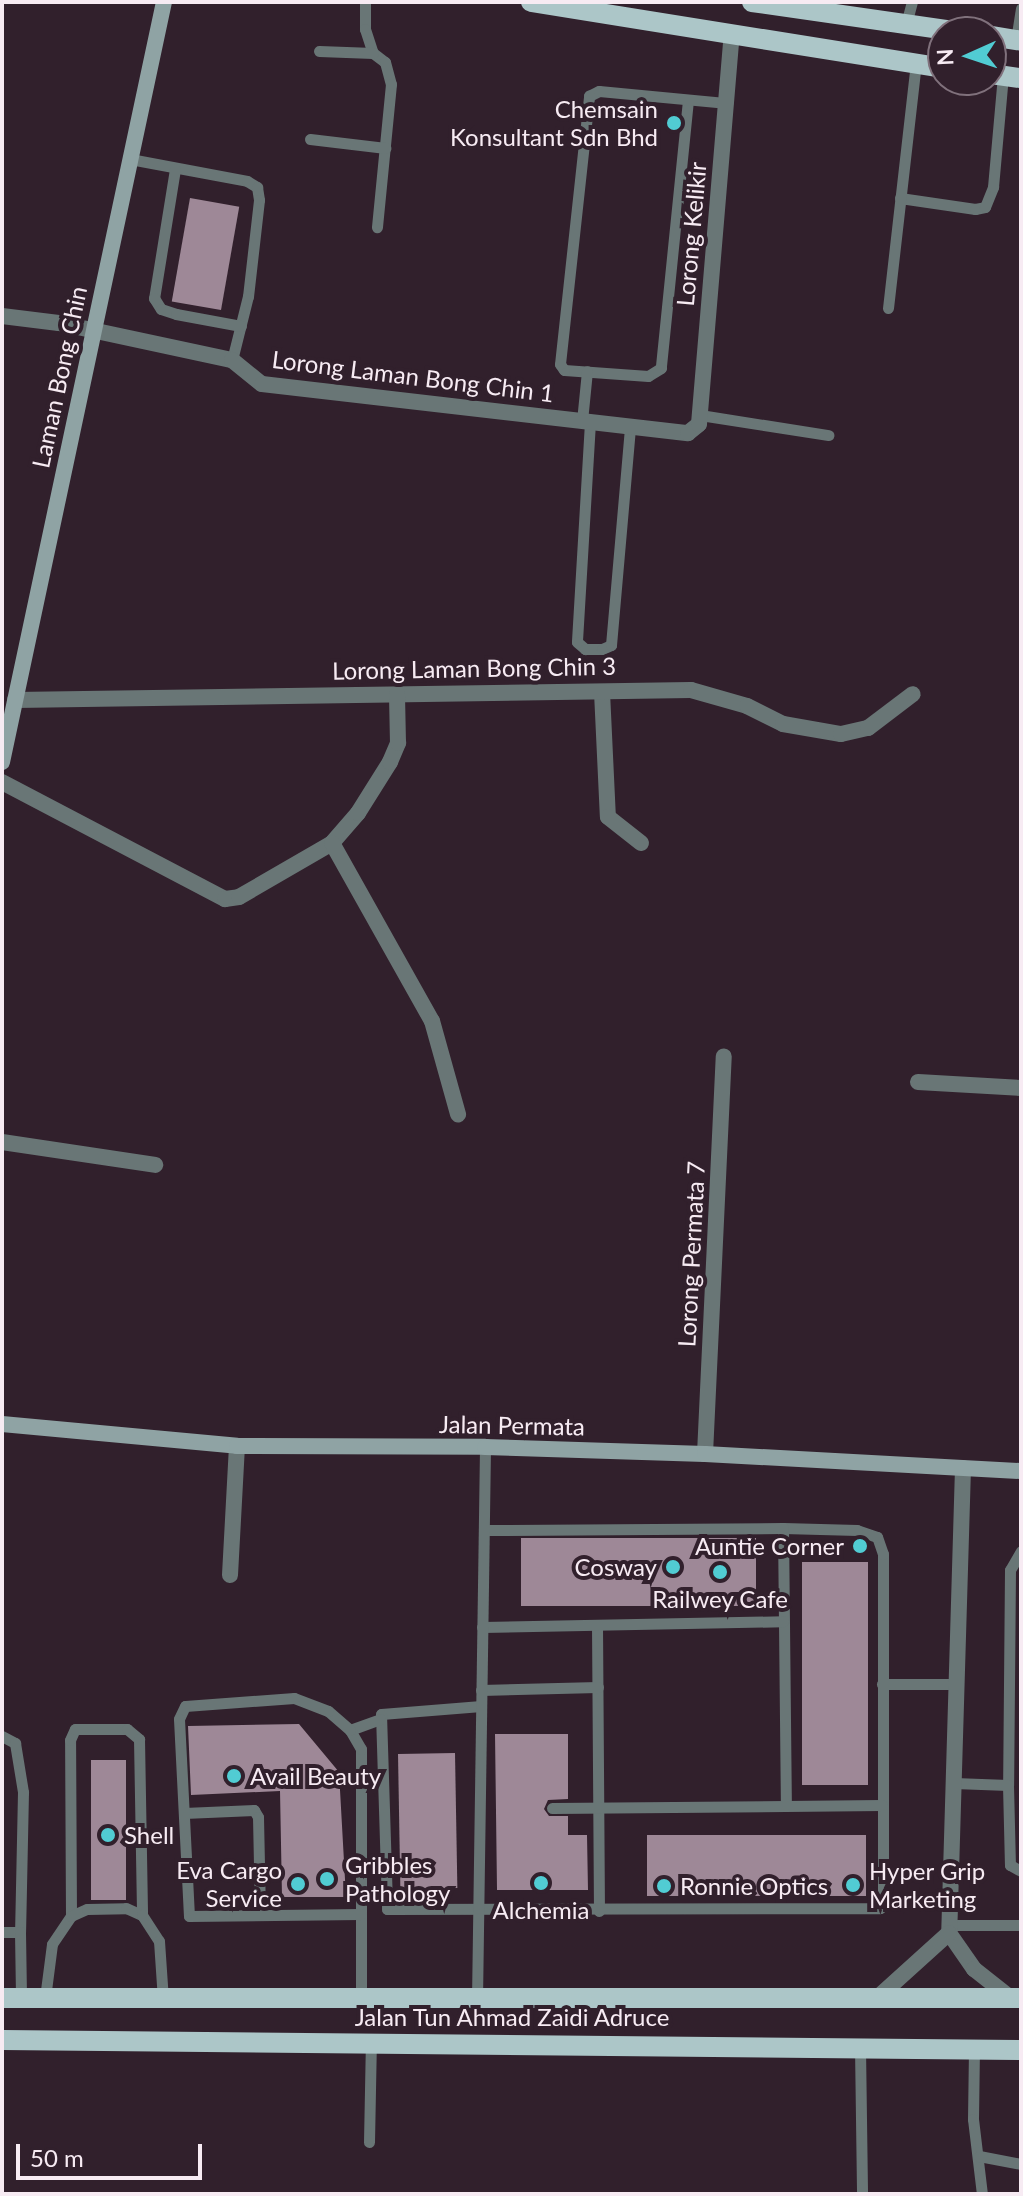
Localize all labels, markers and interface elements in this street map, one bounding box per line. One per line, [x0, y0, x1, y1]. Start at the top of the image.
north arrow [927, 16, 1007, 96]
text: N [931, 48, 958, 66]
place label: Chemsain Konsultant Sdn Bhd [450, 95, 658, 151]
marker: Chemsain Konsultant Sdn Bhd [665, 114, 683, 132]
street label: Lorong Kelikir [670, 161, 712, 307]
street label: Laman Bong Chin [26, 284, 92, 470]
street label: Lorong Laman Bong Chin 1 [270, 344, 556, 408]
street label: Lorong Laman Bong Chin 3 [332, 651, 616, 685]
street label: Lorong Permata 7 [672, 1160, 710, 1348]
street label: Jalan Permata [439, 1409, 585, 1441]
place label: Auntie Corner [695, 1532, 844, 1560]
marker: Auntie Corner [851, 1537, 869, 1555]
place label: Cosway [574, 1553, 657, 1581]
marker: Cosway [664, 1558, 682, 1576]
marker: Railwey Cafe [711, 1563, 729, 1581]
place label: Railwey Cafe [652, 1585, 788, 1613]
place label: Avail Beauty [250, 1762, 381, 1790]
marker: Avail Beauty [225, 1767, 243, 1785]
place label: Shell [124, 1821, 174, 1849]
marker: Shell [99, 1826, 117, 1844]
place label: Gribbles Pathology [345, 1851, 450, 1907]
place label: Eva Cargo Service [176, 1856, 282, 1912]
place label: Hyper Grip Marketing [869, 1857, 986, 1913]
marker: Gribbles Pathology [316, 1868, 338, 1890]
place label: Ronnie Optics [680, 1872, 828, 1900]
marker: Alchemia [532, 1874, 550, 1892]
marker: Eva Cargo Service [289, 1875, 307, 1893]
marker: Hyper Grip Marketing [844, 1876, 862, 1894]
marker: Ronnie Optics [655, 1877, 673, 1895]
place label: Alchemia [493, 1896, 589, 1924]
street label: Jalan Tun Ahmad Zaidi Adruce [354, 2003, 670, 2031]
scale bar [20, 2128, 206, 2178]
text: 50 m [30, 2143, 84, 2172]

